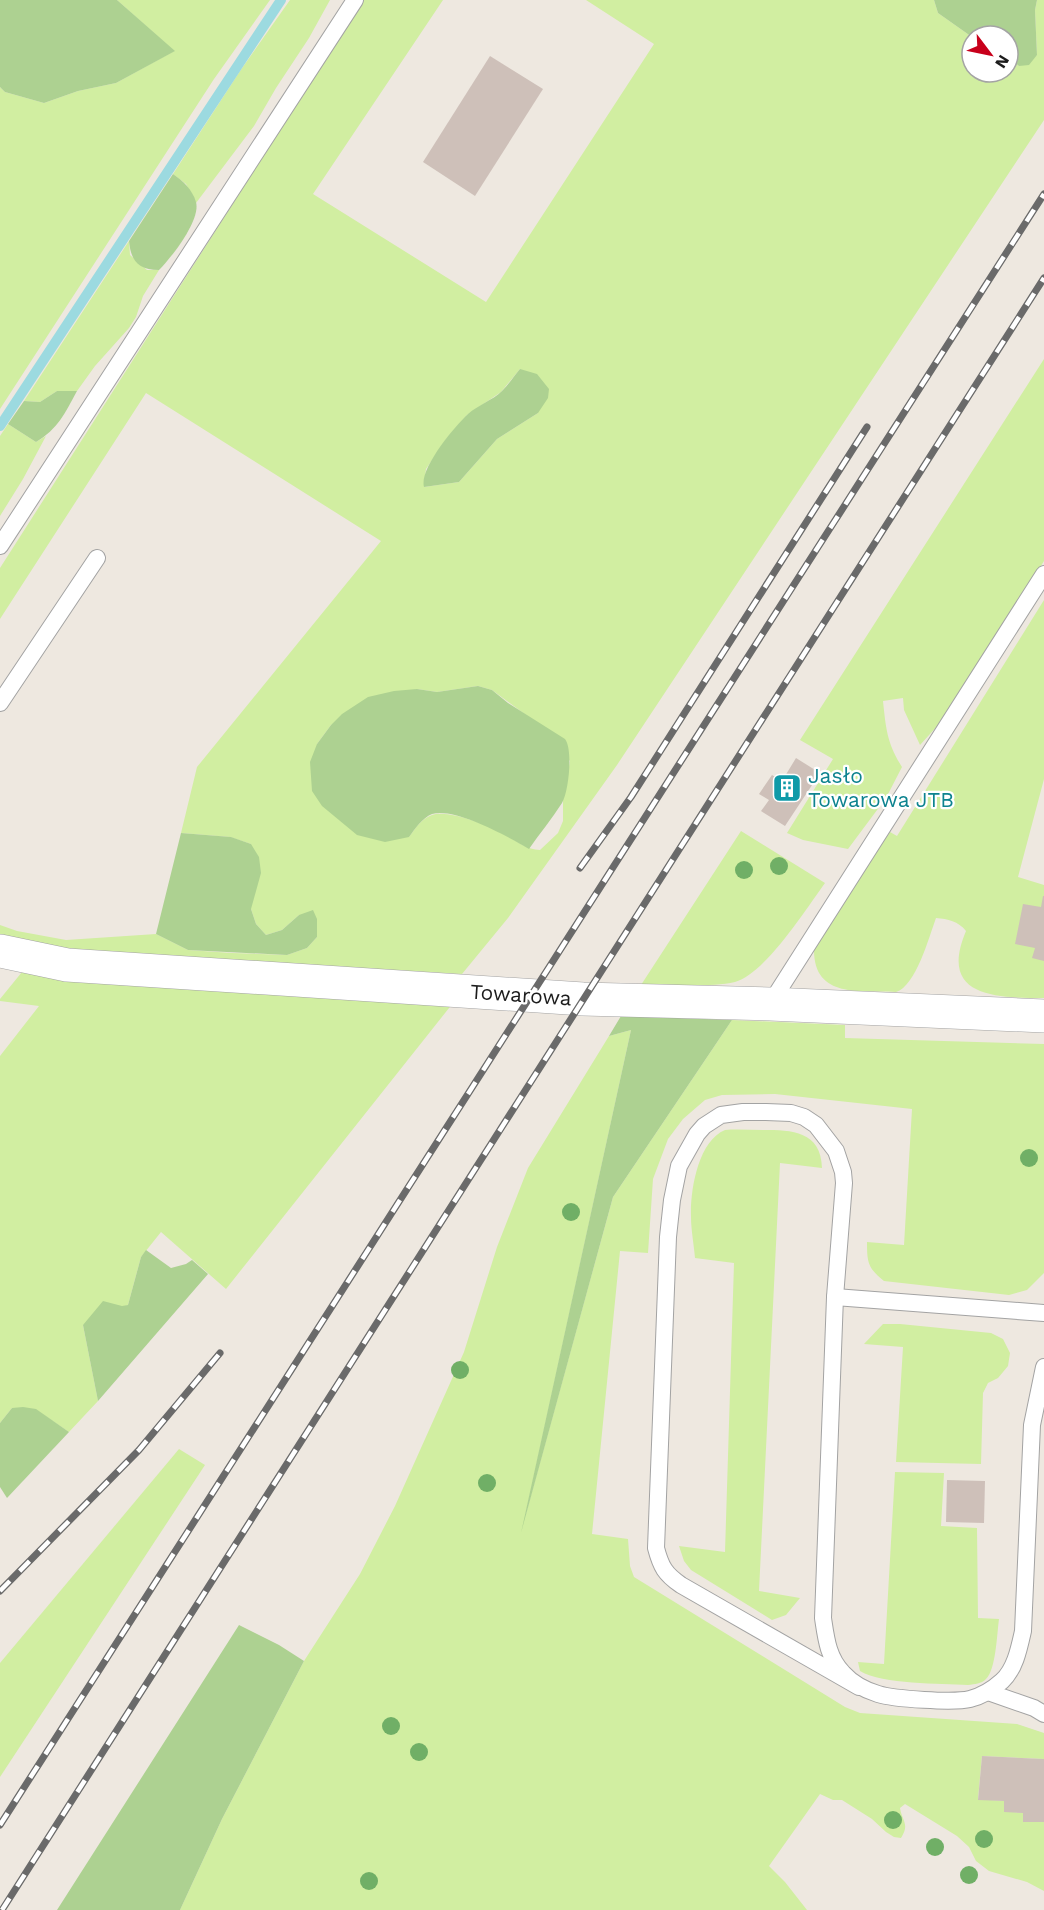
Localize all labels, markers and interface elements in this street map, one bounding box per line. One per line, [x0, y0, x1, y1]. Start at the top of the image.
north arrow [960, 24, 1020, 84]
text: N [991, 52, 1013, 72]
place label: Jasło Towarowa JTB [808, 763, 954, 812]
building icon: Jasło Towarowa JTB [771, 772, 803, 804]
street label: Towarowa [470, 978, 573, 1011]

